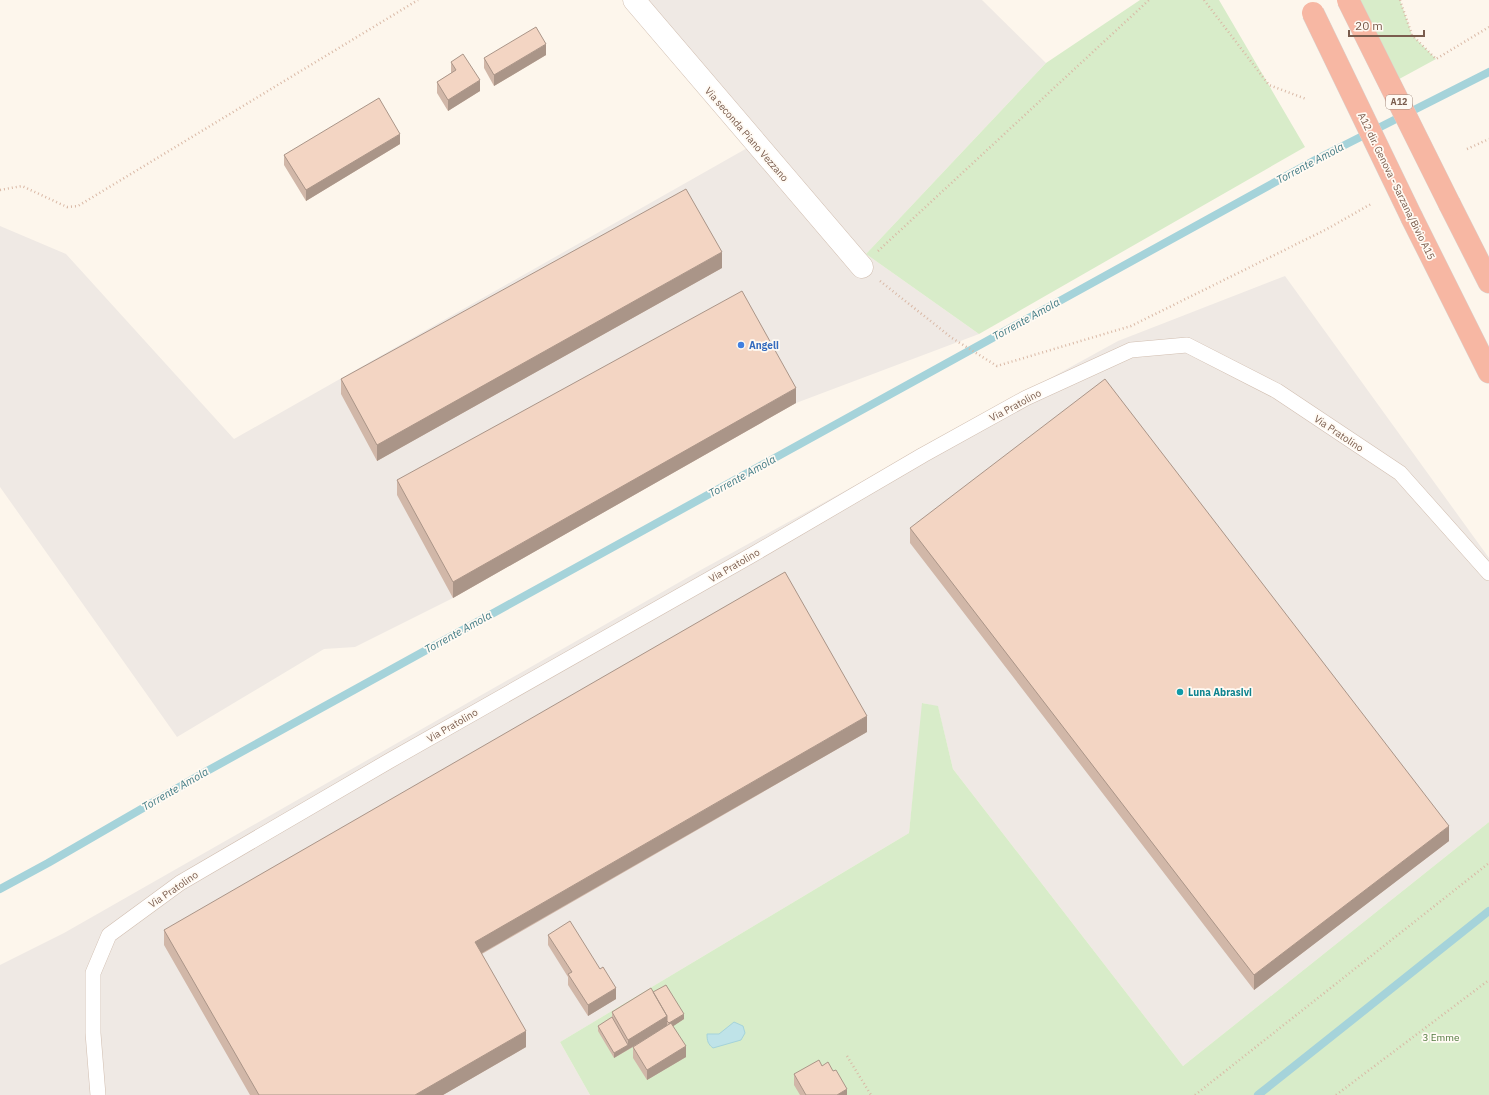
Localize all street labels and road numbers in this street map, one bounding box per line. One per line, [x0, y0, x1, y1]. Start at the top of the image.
street label: Via seconda Piano Vezzano [702, 84, 792, 185]
road number: A12 [1386, 95, 1412, 109]
street label: A12 dir. Genova - Sarzana/Bivio A15 [1355, 110, 1438, 262]
street label: Via Pratolino [987, 386, 1044, 425]
street label: Via Pratolino [1312, 412, 1366, 455]
street label: Via Pratolino [706, 545, 762, 585]
street label: Via Pratolino [424, 705, 480, 745]
street label: Via Pratolino [146, 868, 201, 911]

